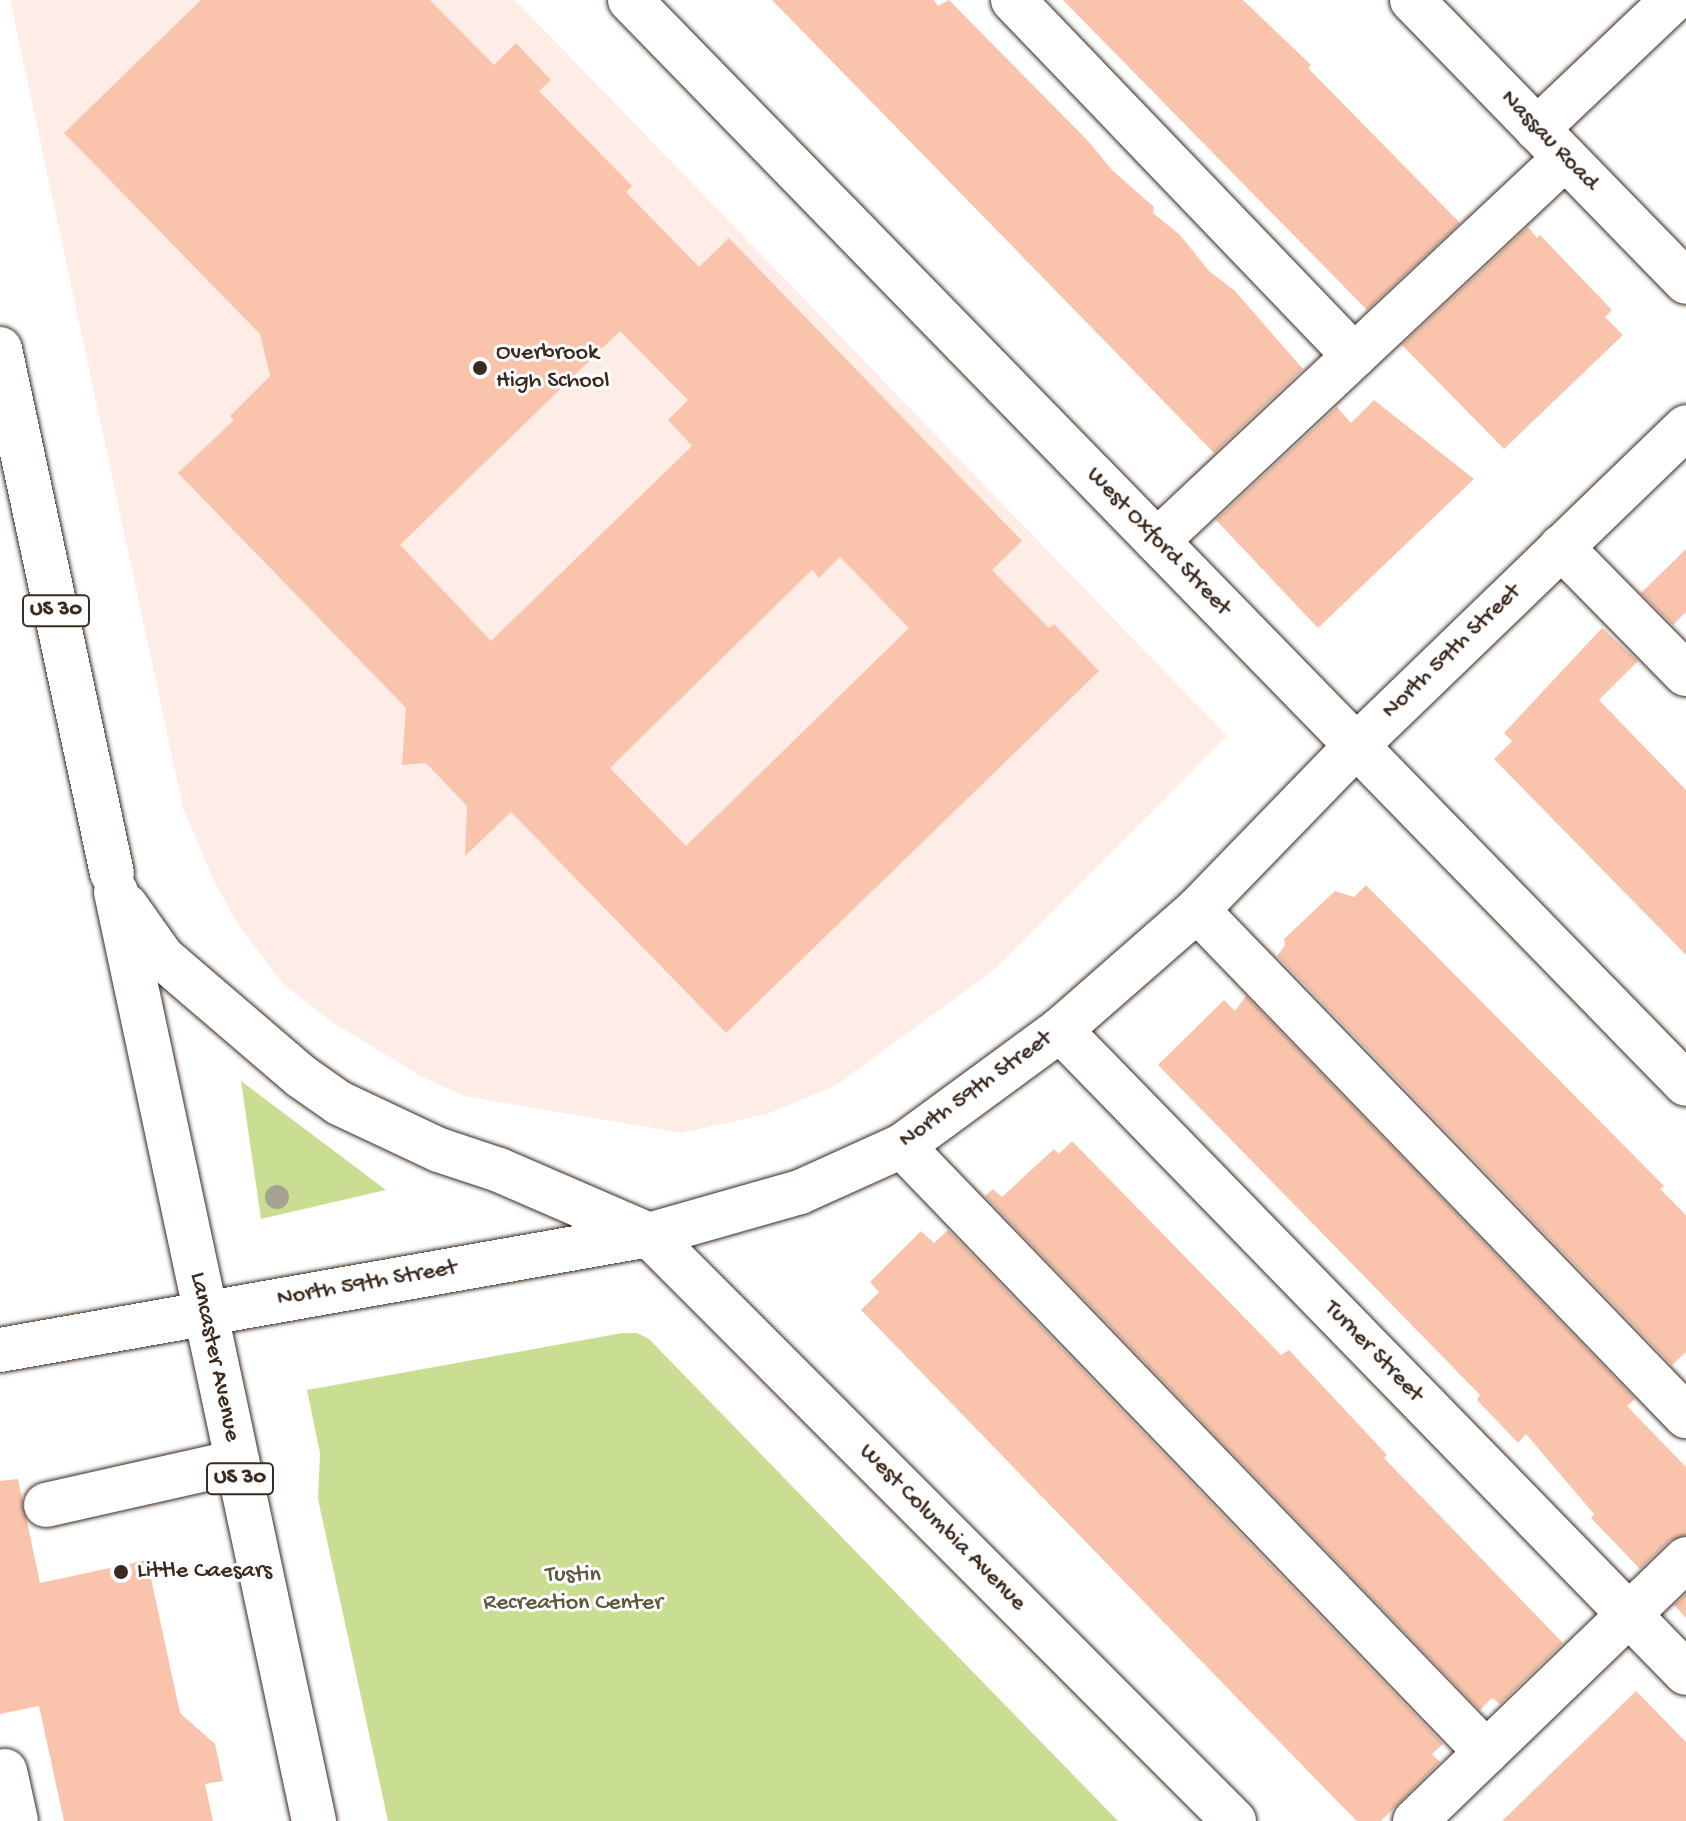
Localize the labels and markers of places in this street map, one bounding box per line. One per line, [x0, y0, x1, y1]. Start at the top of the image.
place label: Overbrook High School [496, 340, 610, 396]
marker: Overbrook High School [471, 359, 489, 377]
place label: Little Caesars [137, 1558, 272, 1586]
marker: Little Caesars [112, 1563, 130, 1581]

